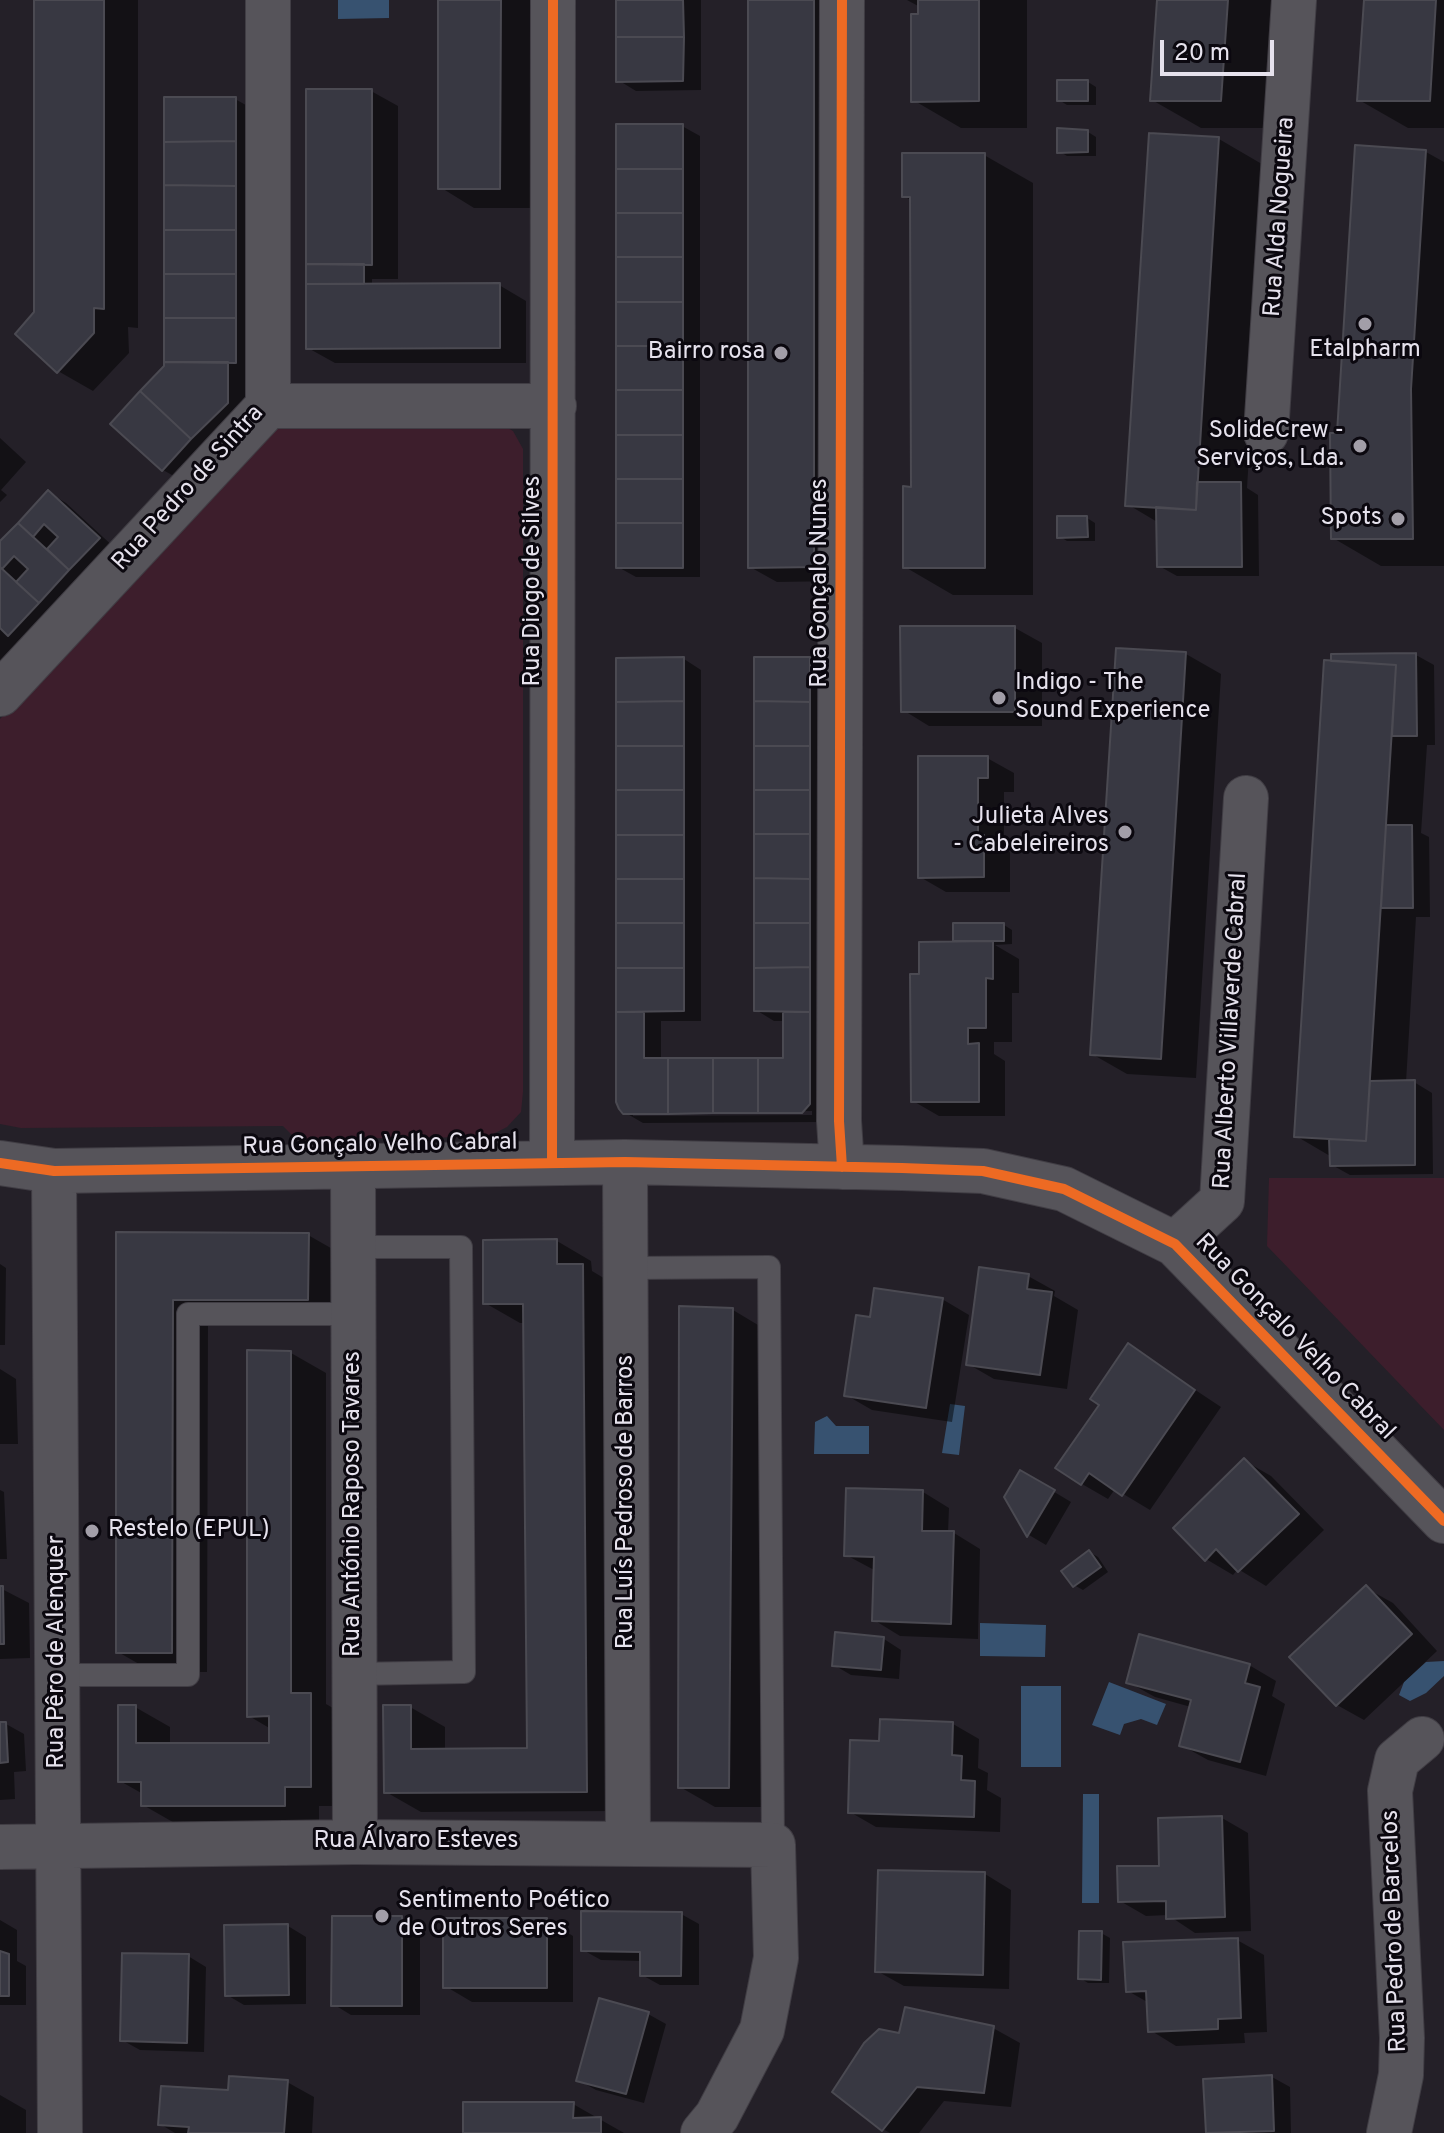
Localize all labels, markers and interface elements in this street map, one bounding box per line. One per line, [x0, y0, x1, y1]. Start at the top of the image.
scale bar [1164, 24, 1278, 74]
text: 20 m [1174, 39, 1230, 69]
street label: Rua Alda Nogueira [1260, 116, 1302, 318]
marker: Etalpharm [1356, 315, 1374, 333]
place label: Etalpharm [1309, 337, 1421, 365]
place label: Bairro rosa [648, 339, 765, 367]
marker: Bairro rosa [772, 344, 790, 362]
street label: Rua Pedro de Sintra [107, 400, 271, 578]
place label: SolideCrew - Serviços, Lda. [1196, 418, 1344, 474]
marker: SolideCrew - Serviços, Lda. [1351, 437, 1369, 455]
street label: Rua Diogo de Silves [520, 475, 548, 687]
street label: Rua Gonçalo Nunes [807, 478, 835, 688]
place label: Spots [1320, 505, 1382, 533]
marker: Spots [1389, 510, 1407, 528]
place label: Indigo - The Sound Experience [1015, 670, 1211, 726]
marker: Indigo - The Sound Experience [990, 689, 1008, 707]
place label: Julieta Alves - Cabeleireiros [953, 804, 1109, 860]
marker: Julieta Alves - Cabeleireiros [1116, 823, 1134, 841]
street label: Rua Alberto Villaverde Cabral [1209, 872, 1255, 1190]
street label: Rua Gonçalo Velho Cabral [242, 1129, 518, 1163]
street label: Rua Gonçalo Velho Cabral [1188, 1229, 1400, 1447]
street label: Rua António Raposo Tavares [340, 1351, 368, 1657]
street label: Rua Luís Pedroso de Barros [613, 1355, 641, 1649]
place label: Restelo (EPUL) [108, 1517, 270, 1545]
marker: Restelo (EPUL) [83, 1522, 101, 1540]
street label: Rua Pêro de Alenquer [44, 1535, 72, 1769]
street label: Rua Pedro de Barcelos [1377, 1809, 1415, 2053]
street label: Rua Álvaro Esteves [314, 1828, 518, 1856]
place label: Sentimento Poético de Outros Seres [398, 1888, 610, 1944]
marker: Sentimento Poético de Outros Seres [373, 1907, 391, 1925]

